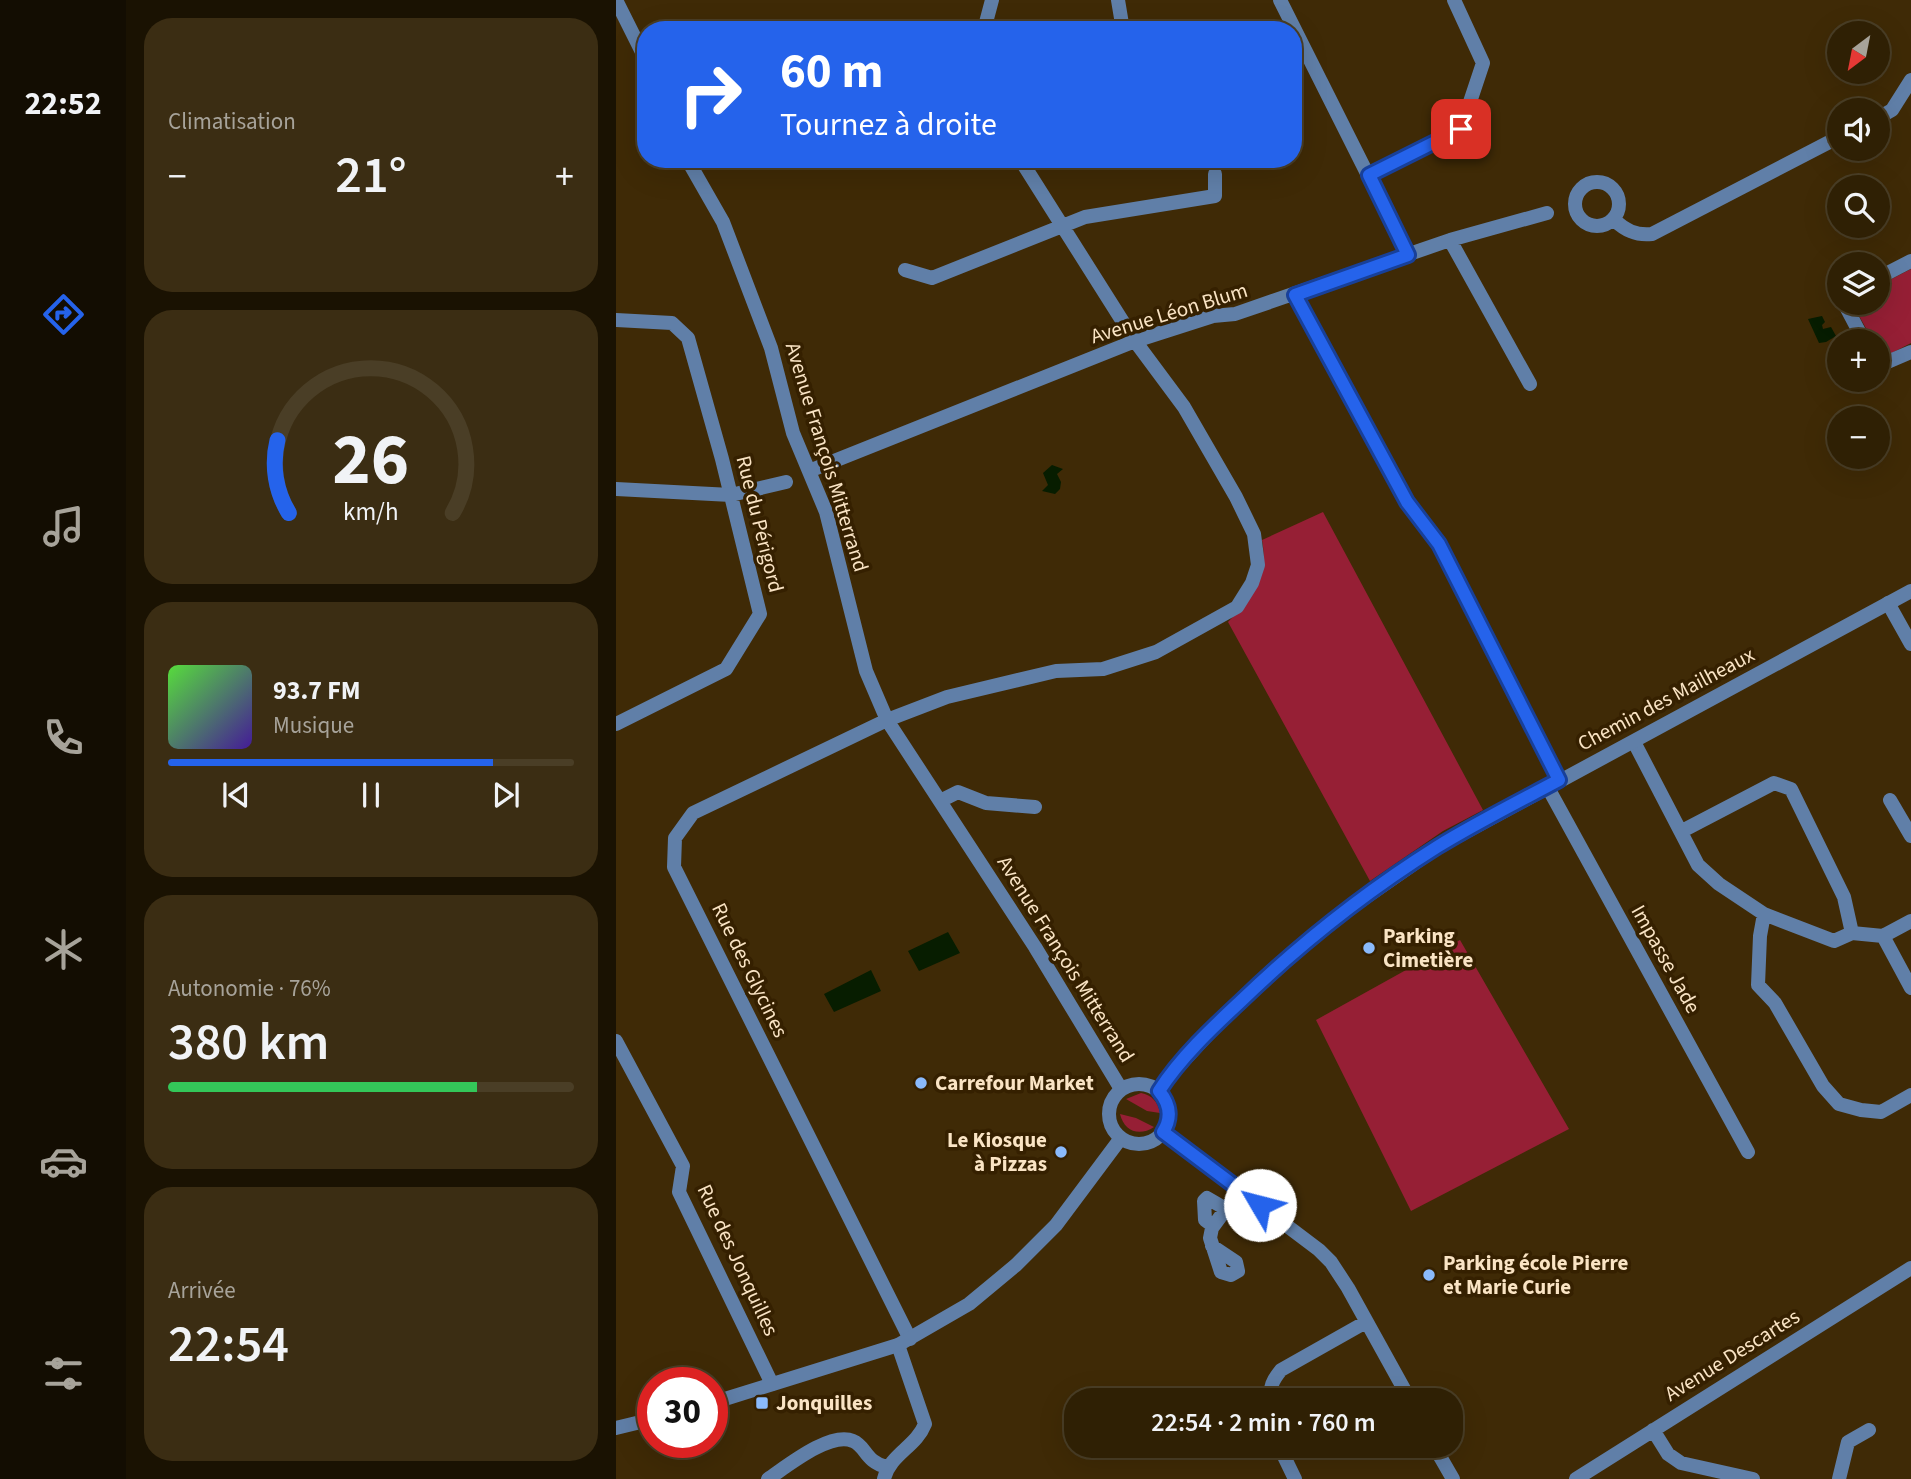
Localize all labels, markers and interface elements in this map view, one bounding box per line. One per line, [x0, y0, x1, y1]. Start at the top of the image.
north arrow [1827, 21, 1890, 84]
map controls [1827, 21, 1890, 469]
text: 60 m [780, 37, 884, 107]
icon: right [665, 49, 756, 140]
text: 22:52 [24, 81, 102, 127]
button: sound [1827, 98, 1890, 161]
pin [1431, 99, 1491, 159]
text: Tournez à droite [780, 102, 997, 148]
text: Climatisation [168, 105, 296, 138]
icon: arrive [1442, 110, 1480, 148]
text: 21° [335, 139, 407, 213]
text: − [168, 150, 187, 204]
text: + [555, 150, 574, 204]
button: search [1827, 175, 1890, 238]
button: layers [1827, 252, 1890, 315]
street label: Avenue Léon Blum [1087, 275, 1251, 351]
icon: directions [39, 290, 88, 339]
button: + [1827, 329, 1890, 392]
street label: Avenue François Mitterrand [778, 339, 876, 575]
button: − [1827, 406, 1890, 469]
text: 26 [333, 409, 409, 513]
street label: Rue du Périgord [729, 452, 791, 596]
text: km/h [343, 494, 399, 530]
icon: music [39, 502, 88, 551]
street label: Chemin des Mailheaux [1572, 639, 1760, 758]
text: 93.7 FM [273, 672, 361, 709]
text: Musique [273, 709, 354, 742]
icon: phone [39, 713, 88, 762]
icon: previous [217, 776, 255, 814]
icon: pause [352, 776, 390, 814]
icon: next [487, 776, 525, 814]
street label: Avenue François Mitterrand [990, 850, 1142, 1068]
street label: Rue des Glycines [704, 898, 796, 1043]
street label: Impasse Jade [1624, 899, 1708, 1019]
place label: Parking Cimetière [1383, 921, 1474, 975]
icon: climate [39, 925, 88, 974]
marker: Parking Cimetière [1361, 940, 1377, 956]
text: Autonomie · 76% [168, 972, 331, 1005]
text: 380 km [168, 1006, 329, 1080]
place label: Carrefour Market [935, 1068, 1094, 1098]
marker: Carrefour Market [913, 1075, 929, 1091]
place label: Le Kiosque à Pizzas [947, 1125, 1047, 1179]
icon: car [39, 1137, 88, 1186]
marker: Le Kiosque à Pizzas [1053, 1144, 1069, 1160]
position arrow [1223, 1168, 1297, 1242]
street label: Rue des Jonquilles [690, 1179, 786, 1341]
place label: Parking école Pierre et Marie Curie [1443, 1248, 1629, 1302]
marker: Parking école Pierre et Marie Curie [1421, 1267, 1437, 1283]
text: Arrivée [168, 1274, 236, 1307]
street label: Avenue Descartes [1659, 1301, 1806, 1409]
text: 22:54 [168, 1308, 289, 1382]
icon: filters [39, 1349, 88, 1398]
speed limit sign: 30 [637, 1367, 728, 1458]
place label: Jonquilles [776, 1388, 872, 1418]
marker: Jonquilles [754, 1395, 770, 1411]
text: 22:54 · 2 min · 760 m [1151, 1404, 1376, 1441]

